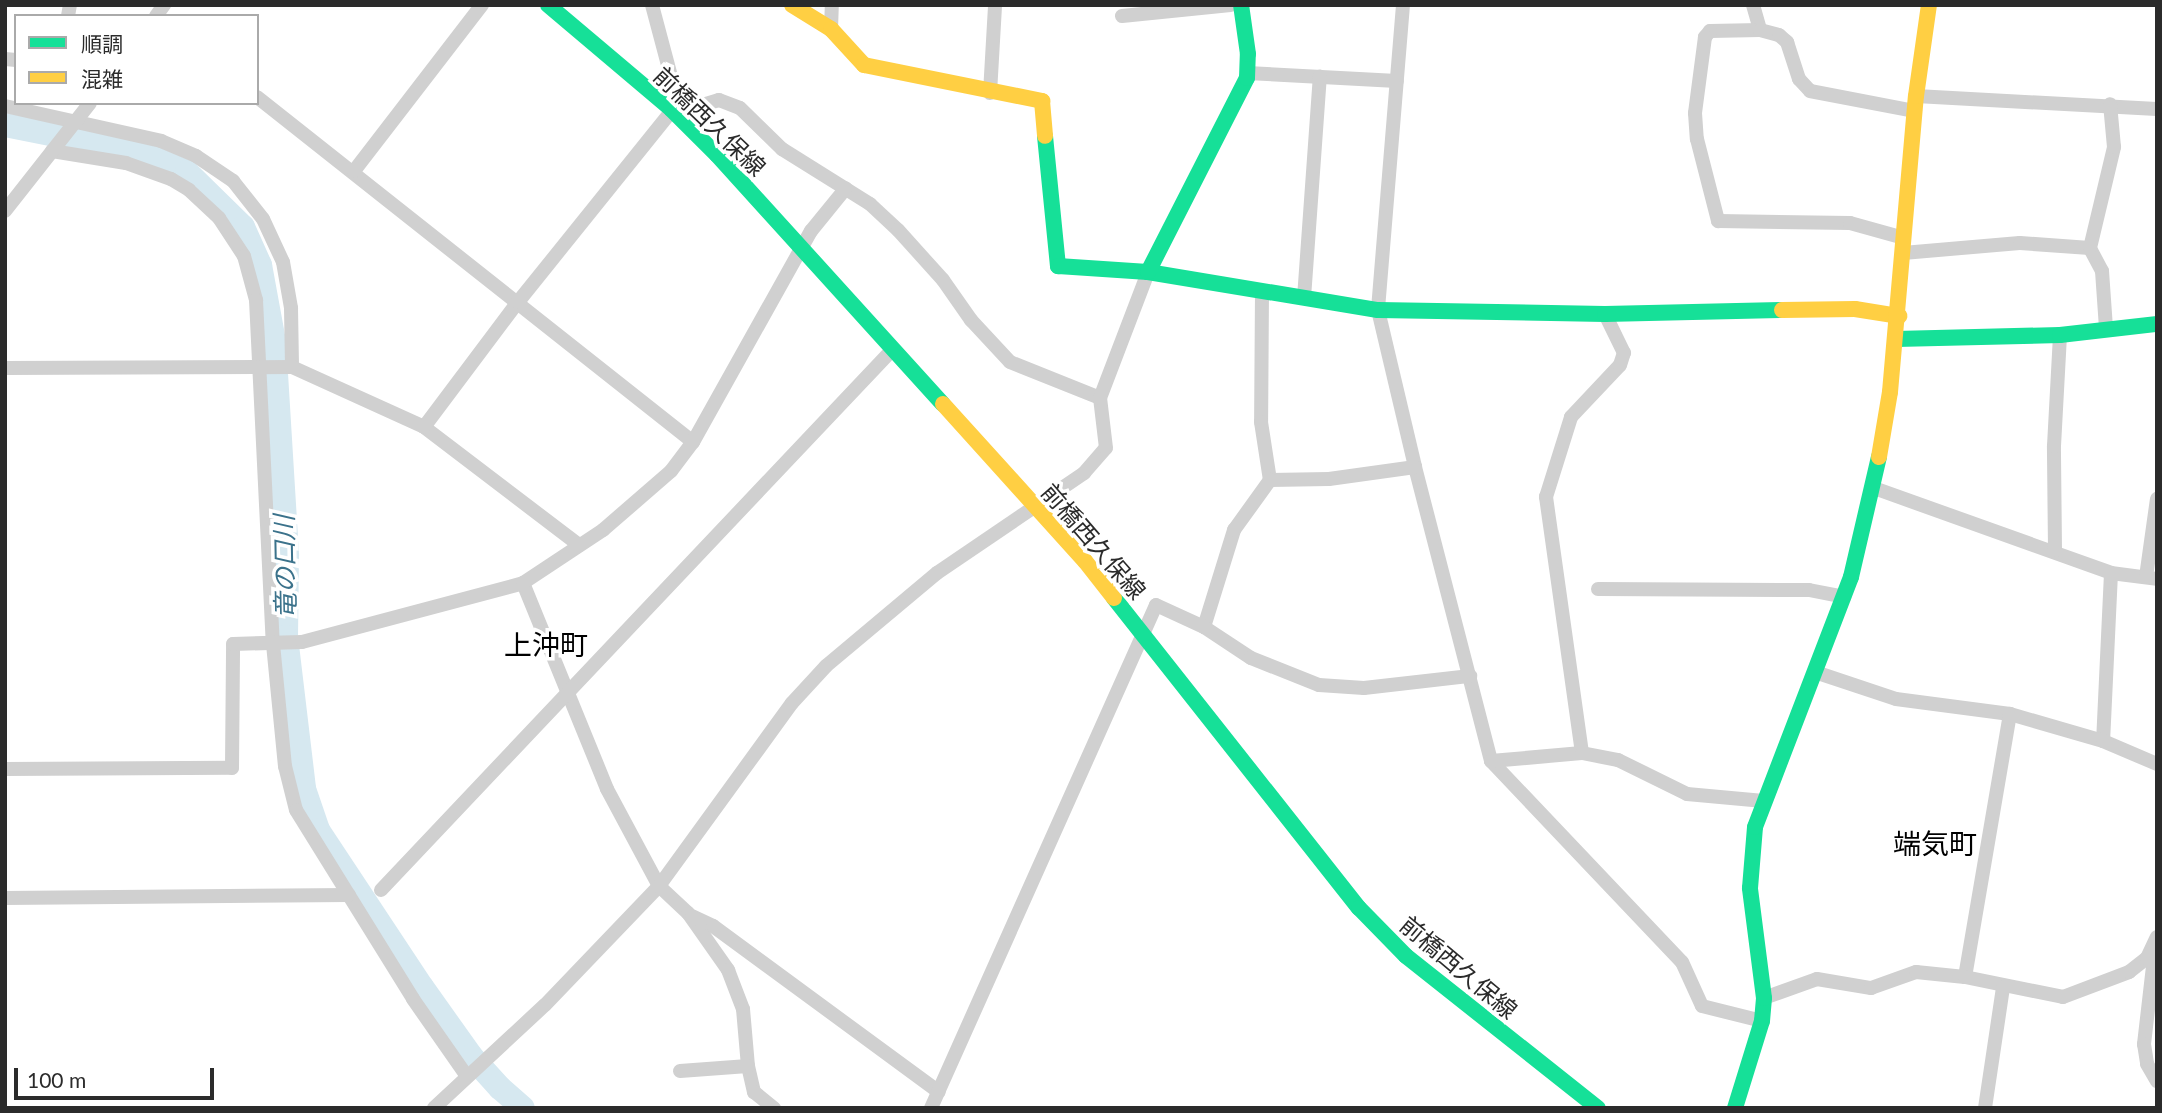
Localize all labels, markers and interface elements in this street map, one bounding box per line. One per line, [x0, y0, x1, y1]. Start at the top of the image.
legend [14, 14, 259, 105]
text: 順調 [81, 31, 123, 56]
street label: 前橋西久保線 [648, 61, 772, 181]
text: 混雑 [81, 66, 123, 91]
street label: 前橋西久保線 [1036, 477, 1152, 605]
water label: 竜の口川 [268, 515, 302, 619]
district label: 上沖町 [504, 627, 588, 661]
district label: 端気町 [1893, 826, 1977, 860]
street label: 前橋西久保線 [1395, 910, 1523, 1024]
scale bar [18, 1054, 217, 1098]
text: 100 m [27, 1067, 86, 1092]

